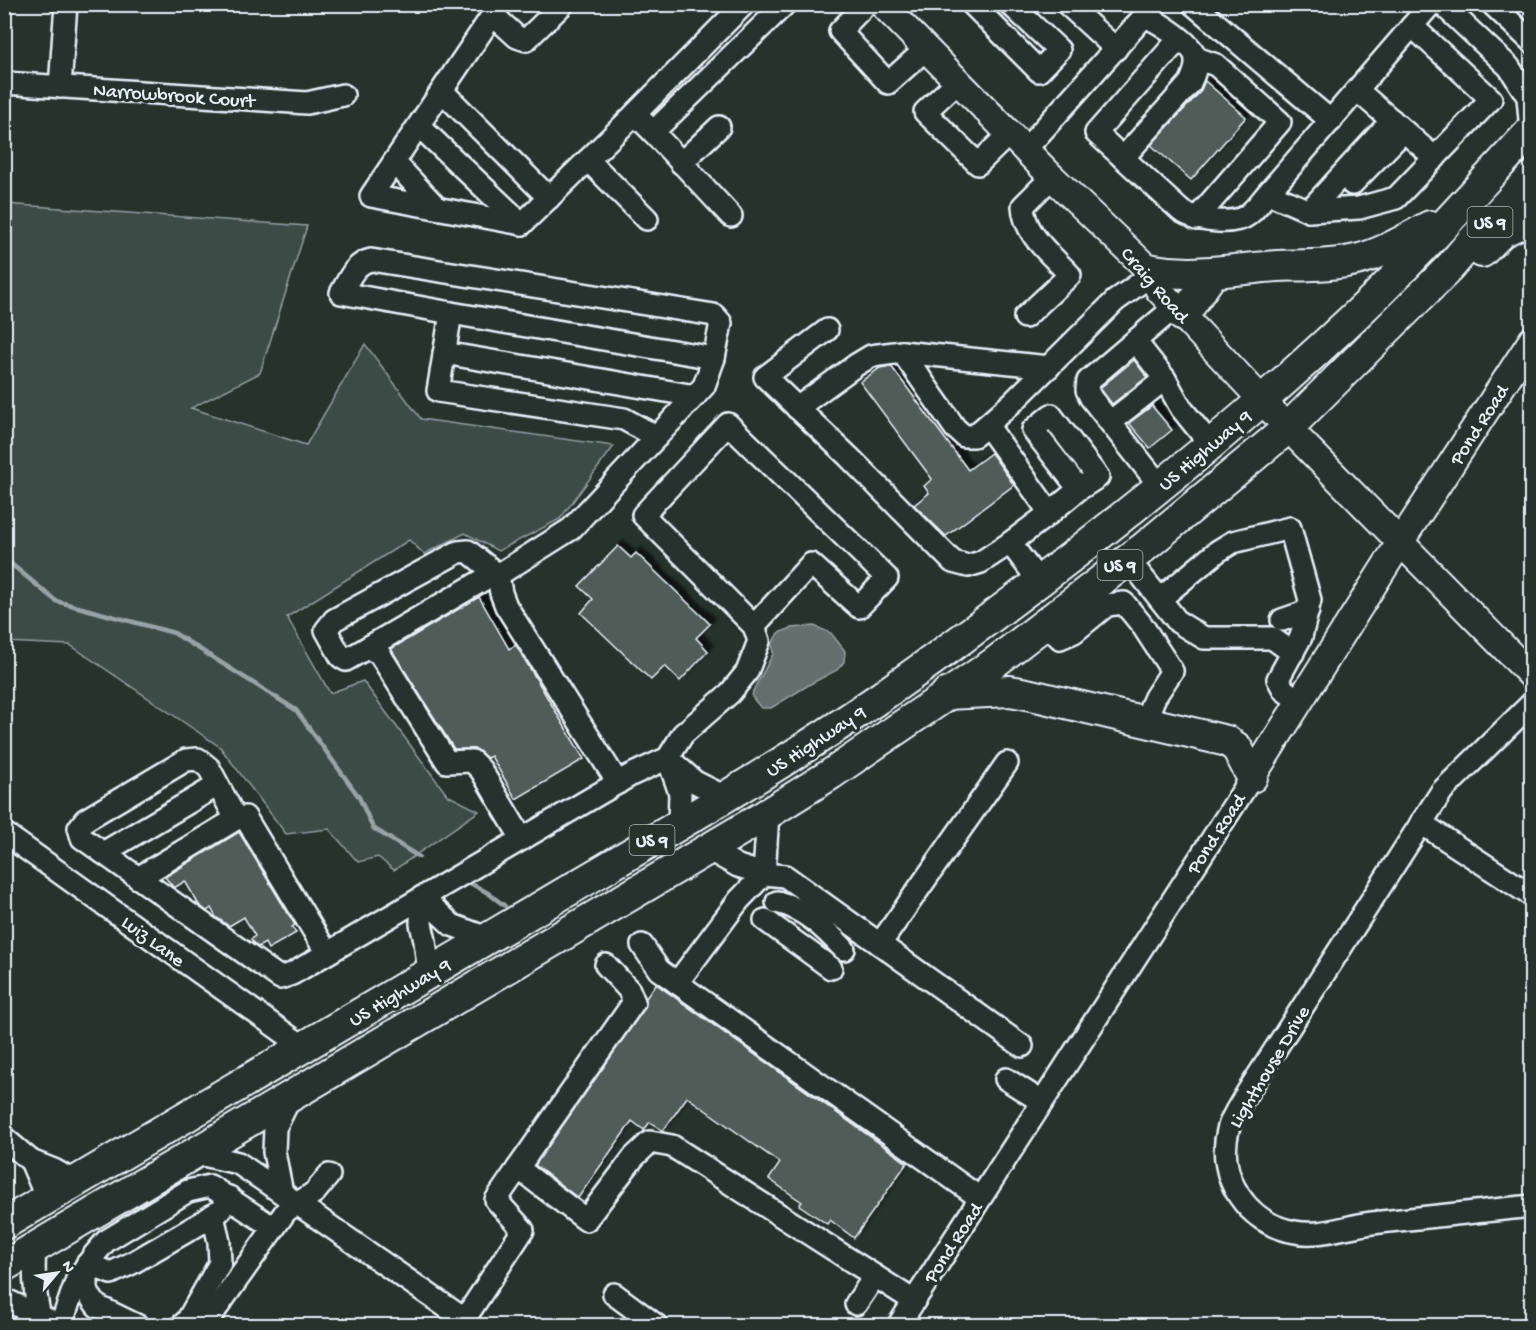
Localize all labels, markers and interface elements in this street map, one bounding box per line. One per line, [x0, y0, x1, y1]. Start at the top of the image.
street label: Narrowbrook Court [92, 80, 257, 115]
road number: US 9 [1468, 207, 1512, 237]
street label: Craig Road [1114, 244, 1194, 331]
street label: Pond Road [1446, 380, 1517, 471]
street label: US Highway 9 [1155, 406, 1258, 497]
road number: US 9 [1098, 550, 1142, 580]
street label: US Highway 9 [763, 702, 871, 784]
street label: Pond Road [1183, 789, 1254, 880]
road number: US 9 [630, 825, 674, 855]
street label: Luiz Lane [116, 912, 189, 974]
street label: US Highway 9 [346, 955, 456, 1033]
street label: Lighthouse Drive [1225, 1002, 1317, 1133]
street label: Pond Road [920, 1198, 991, 1289]
north arrow [27, 1243, 87, 1303]
text: N [56, 1258, 78, 1277]

